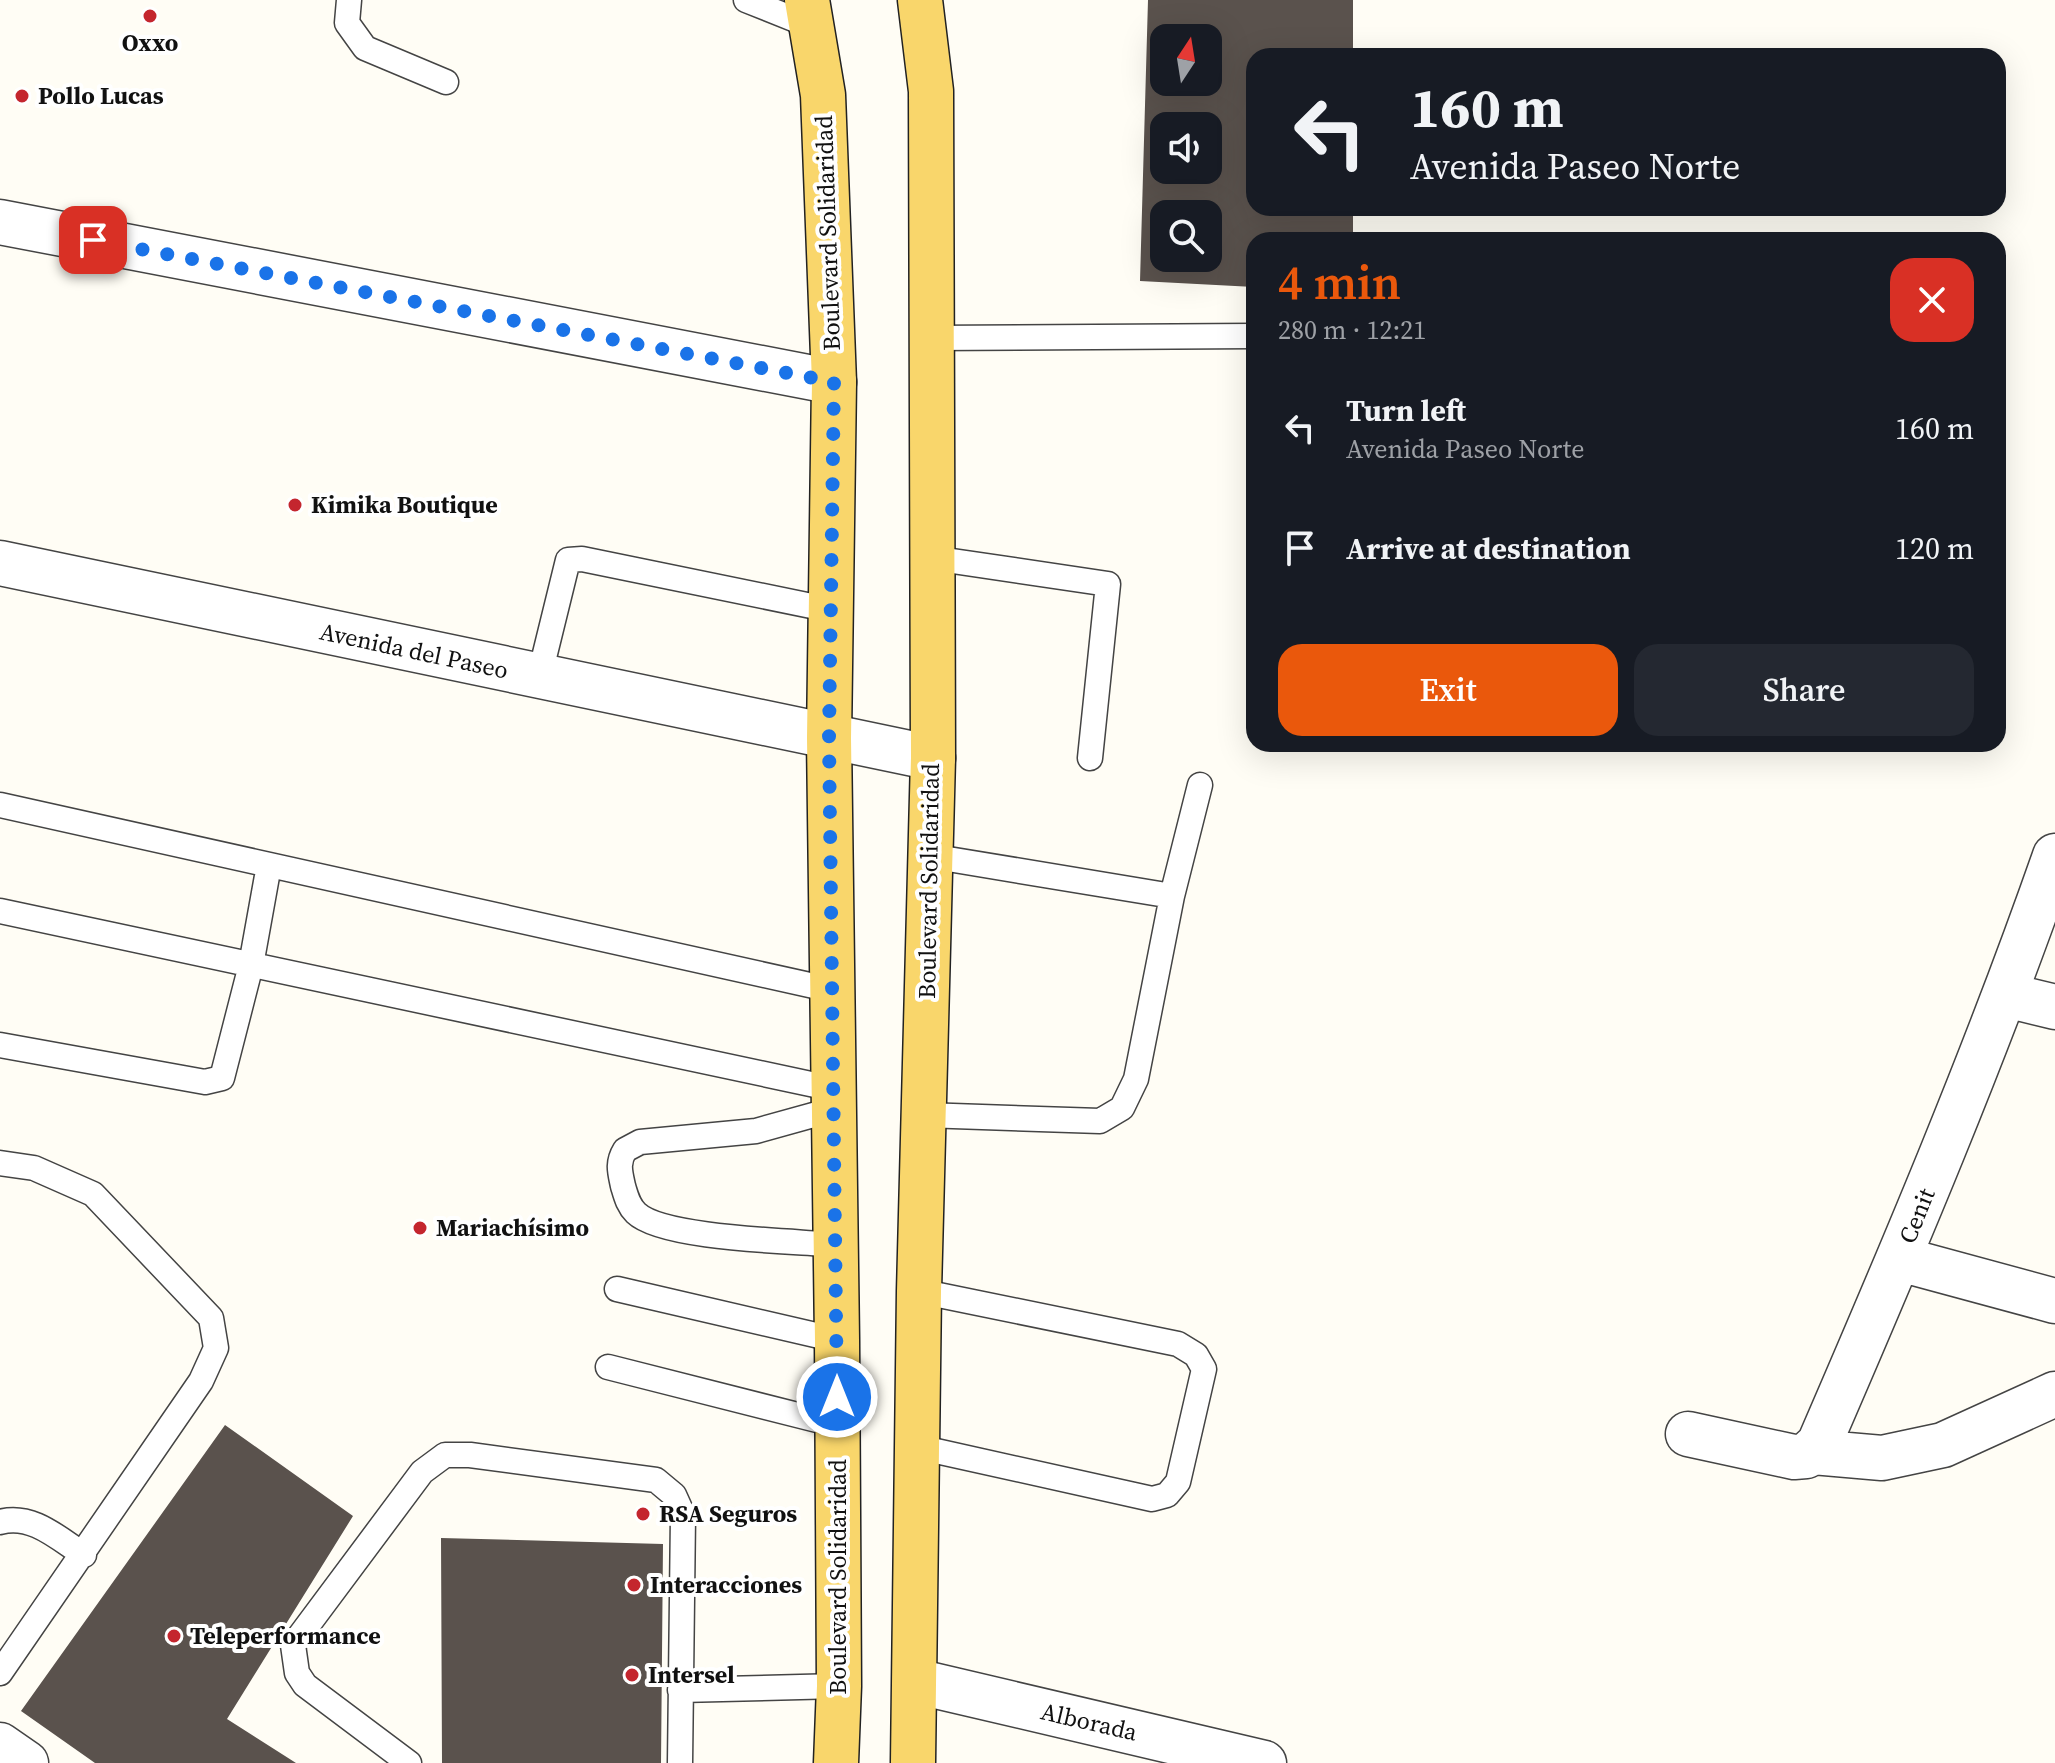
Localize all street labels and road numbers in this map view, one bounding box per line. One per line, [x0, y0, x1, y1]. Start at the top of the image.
street label: Boulevard Solidaridad [807, 114, 848, 351]
street label: Avenida del Paseo [317, 614, 511, 687]
street label: Boulevard Solidaridad [910, 763, 947, 999]
street label: Cenit [1891, 1183, 1943, 1248]
street label: Boulevard Solidaridad [821, 1459, 854, 1695]
street label: Alborada [1038, 1694, 1141, 1749]

